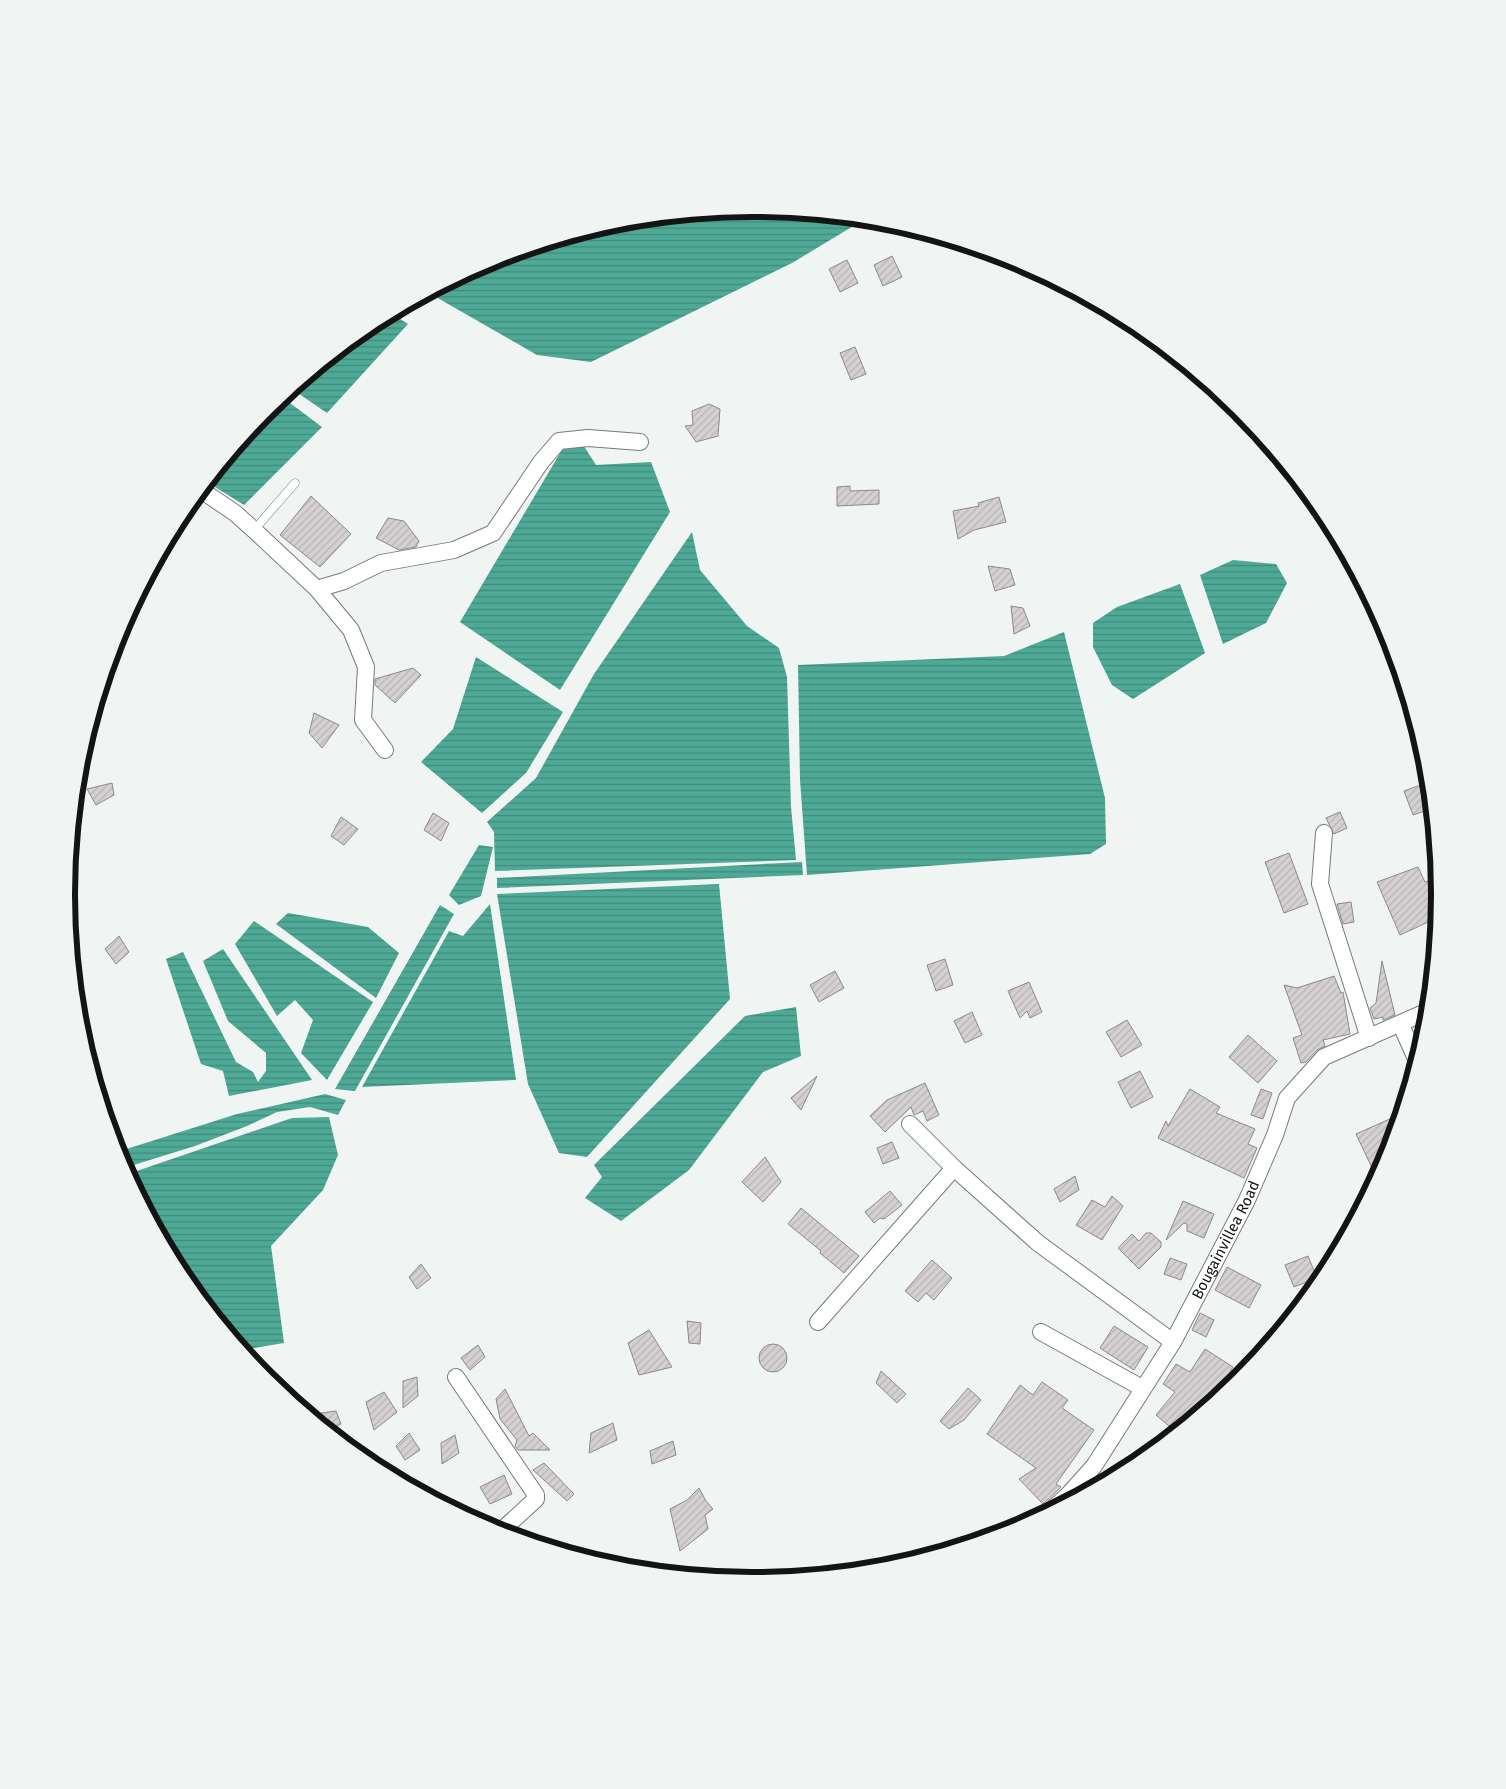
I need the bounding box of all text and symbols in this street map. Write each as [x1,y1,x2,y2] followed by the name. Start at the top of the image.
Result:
[1188,1178,1263,1302] street label: Bougainvillea Road

